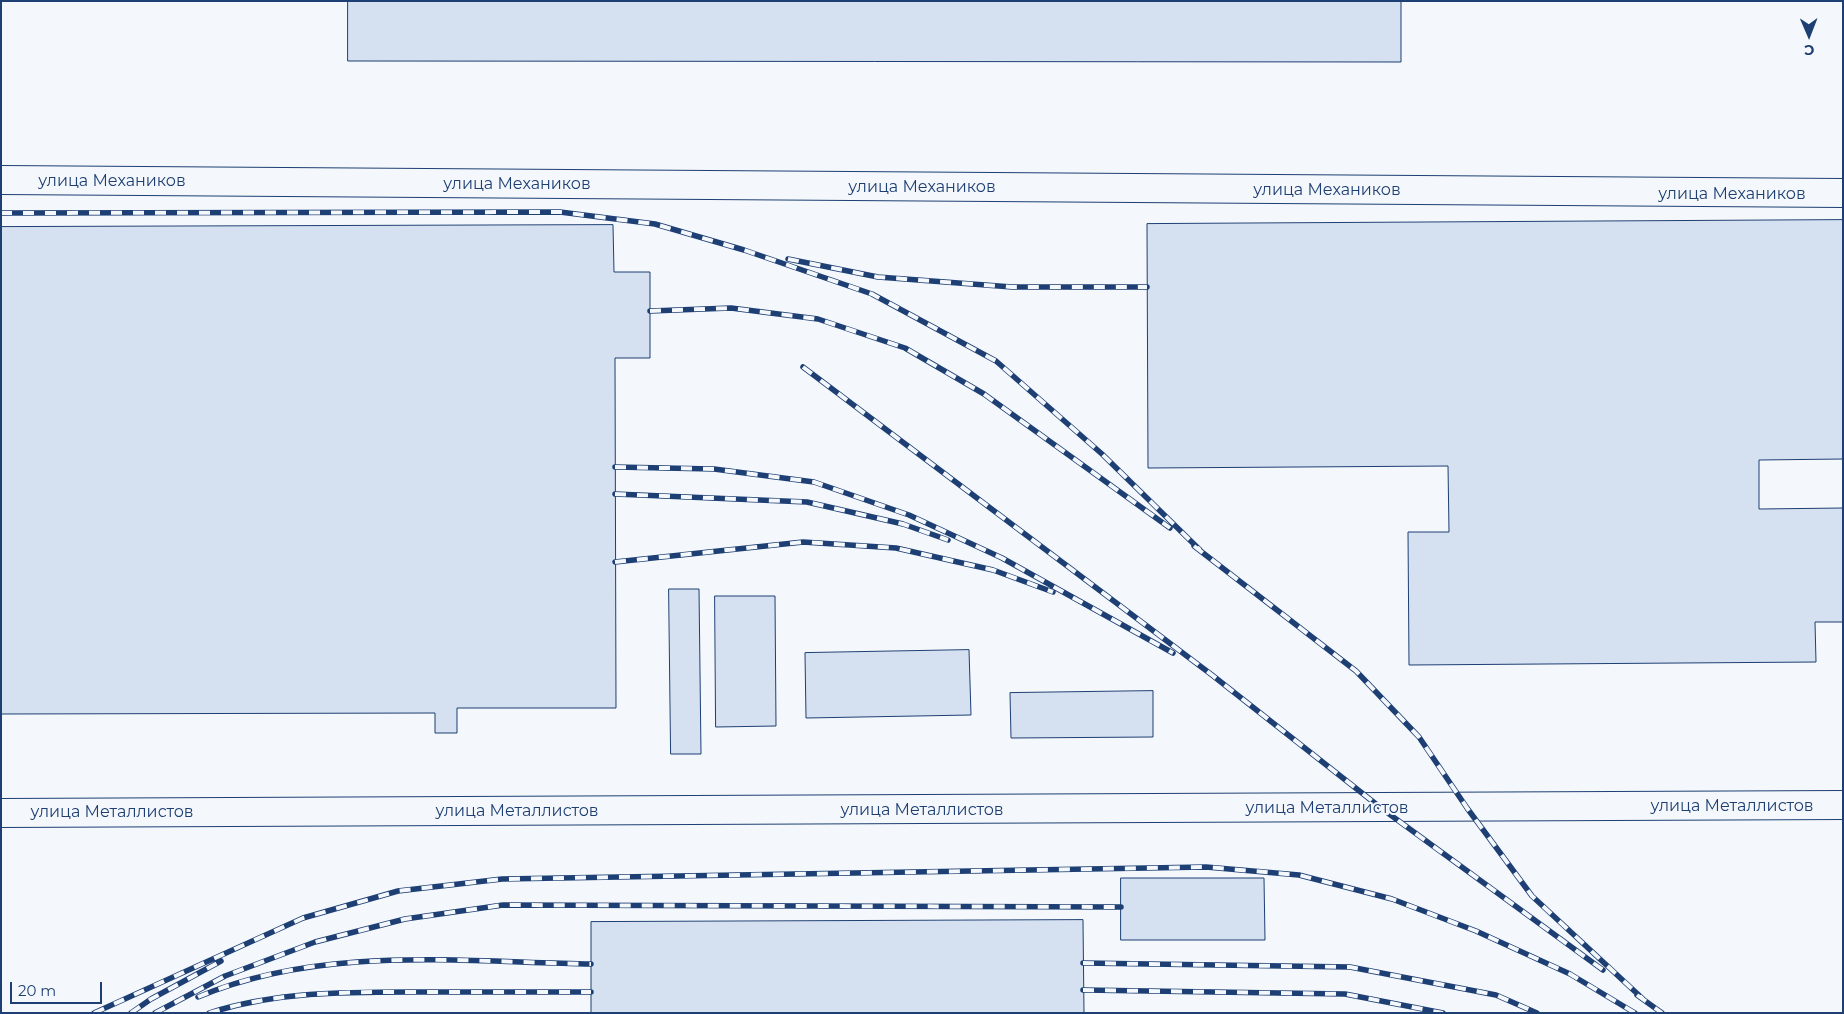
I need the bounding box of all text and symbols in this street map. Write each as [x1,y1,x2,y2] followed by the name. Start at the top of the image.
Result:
[1784,10,1834,60] north arrow
[1804,41,1815,59] text: С
[38,171,186,191] street label: улица Механиков
[443,174,591,194] street label: улица Механиков
[848,177,996,197] street label: улица Механиков
[1253,180,1401,200] street label: улица Механиков
[1658,184,1806,204] street label: улица Механиков
[1650,796,1814,816] street label: улица Металлистов
[1245,798,1409,818] street label: улица Металлистов
[840,800,1004,820] street label: улица Металлистов
[435,801,599,821] street label: улица Металлистов
[30,802,194,822] street label: улица Металлистов
[12,972,105,1004] scale bar
[18,981,56,1000] text: 20 m

